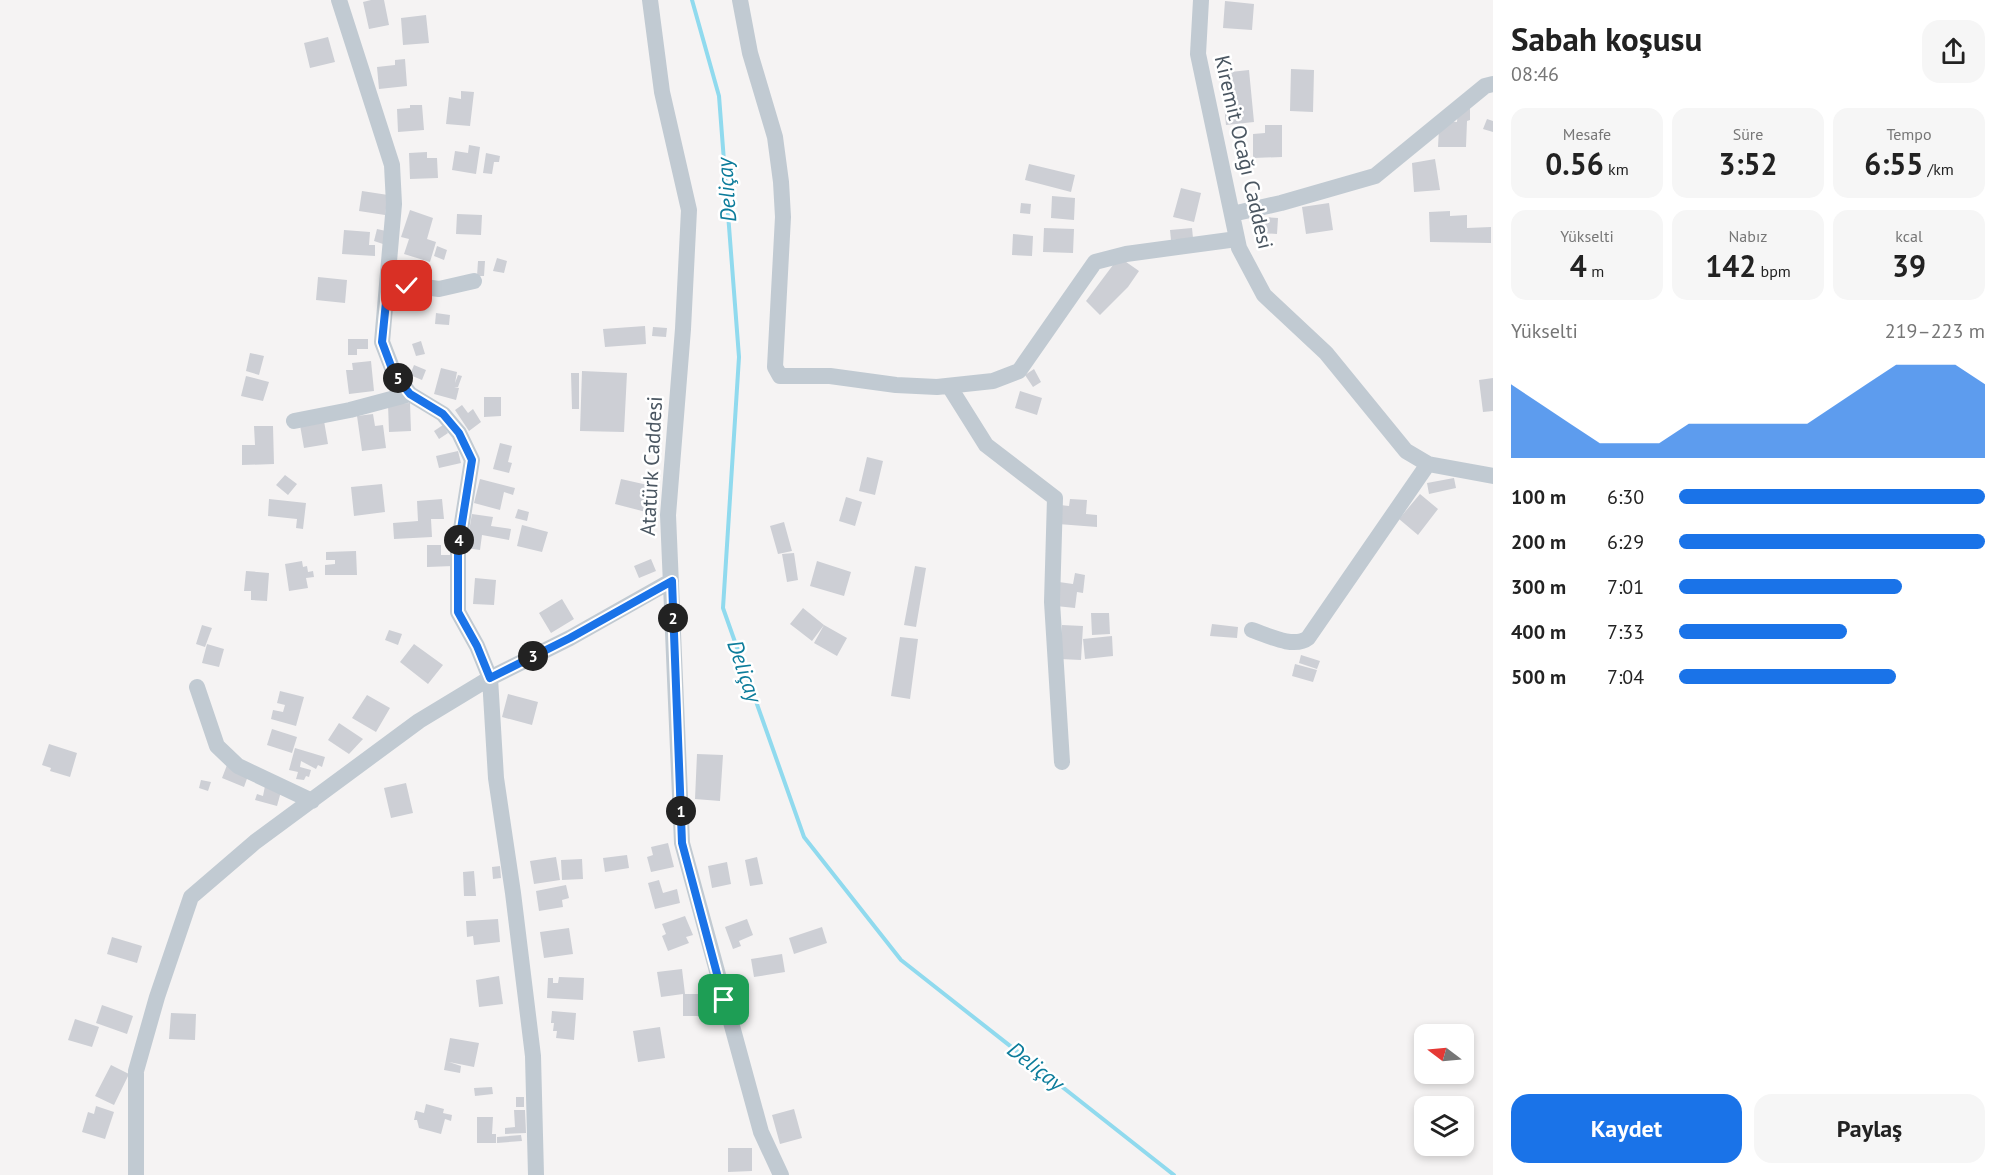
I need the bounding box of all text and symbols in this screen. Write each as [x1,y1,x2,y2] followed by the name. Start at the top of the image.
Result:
[1511,17,1702,60] text: Sabah koşusu
[1922,20,1985,83] button: share
[1209,52,1279,252] street label: Kiremit Ocağı Caddesi
[1511,61,1559,87] text: 08:46
[1563,124,1611,144] text: Mesafe
[1733,124,1763,144] text: Süre
[1886,124,1932,144] text: Tempo
[1545,144,1604,183] text: 0.56
[1718,144,1778,183] text: 3:52
[1864,144,1923,183] text: 6:55
[710,156,742,223] water label: Deliçay
[1604,159,1629,179] text: km
[1923,159,1954,179] text: /km
[1560,226,1614,246] text: Yükselti
[1729,226,1767,246] text: Nabız
[1895,226,1923,246] text: kcal
[1570,246,1587,285] text: 4
[1705,246,1756,285] text: 142
[1892,246,1926,285] text: 39
[381,260,432,311] pin
[1587,261,1604,281] text: m
[1756,261,1791,281] text: bpm
[390,269,423,302] icon: check
[1511,318,1578,344] text: Yükselti
[1885,318,1985,344] text: 219–223 m
[383,363,413,393] pin: 5
[393,368,403,388] text: 5
[634,395,668,537] street label: Atatürk Caddesi
[1511,484,1566,510] text: 100 m
[1607,484,1644,510] text: 6:30
[444,525,474,555] pin: 4
[1511,529,1566,555] text: 200 m
[1607,529,1644,555] text: 6:29
[454,530,464,550] text: 4
[1511,574,1566,600] text: 300 m
[1607,574,1644,600] text: 7:01
[658,603,688,633] pin: 2
[668,608,678,628] text: 2
[1511,619,1566,645] text: 400 m
[1607,619,1644,645] text: 7:33
[721,636,769,707] water label: Deliçay
[518,641,548,671] pin: 3
[528,646,538,666] text: 3
[1511,664,1566,690] text: 500 m
[1607,664,1644,690] text: 7:04
[666,796,696,826] pin: 1
[676,801,686,821] text: 1
[698,974,749,1025] pin
[707,983,740,1016] icon: arrive
[1414,1024,1474,1084] north arrow
[1414,1024,1474,1156] map controls
[1002,1035,1071,1098] water label: Deliçay
[1511,1094,1742,1163] button: Kaydet
[1754,1094,1985,1163] button: Paylaş
[1414,1096,1474,1156] button: layers

